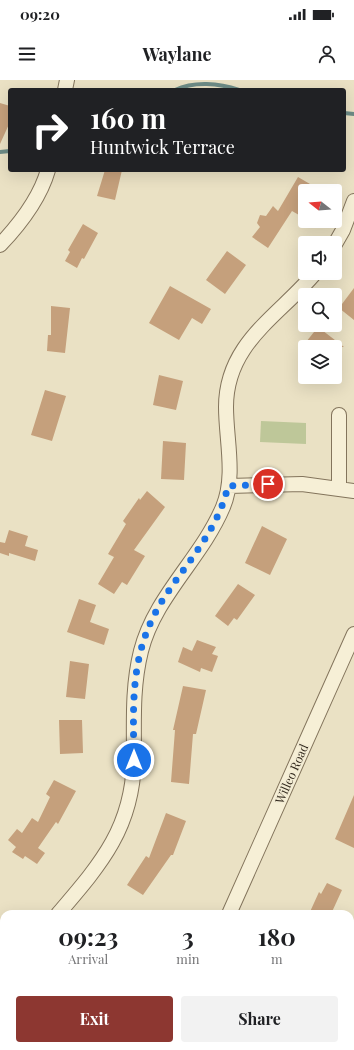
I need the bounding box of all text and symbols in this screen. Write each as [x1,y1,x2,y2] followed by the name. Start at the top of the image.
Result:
[20,4,60,24] text: 09:20
[142,42,212,66] text: Waylane
[16,43,38,65] icon: menu
[316,43,338,65] icon: person
[90,99,166,136] text: 160 m
[24,104,76,156] icon: right
[90,135,235,159] text: Huntwick Terrace
[298,184,342,228] north arrow
[298,184,342,384] map controls
[298,236,342,280] button: sound
[298,288,342,332] button: search
[298,340,342,384] button: layers
[251,467,285,501] pin
[257,473,279,495] icon: arrive
[113,739,155,781] position arrow
[270,741,311,807] street label: Willeo Road
[58,920,118,952] text: 09:23
[182,920,194,952] text: 3
[258,920,296,952] text: 180
[68,950,108,967] text: Arrival
[176,950,199,967] text: min
[271,950,283,967] text: m
[16,996,173,1042] button: Exit
[181,996,338,1042] button: Share

